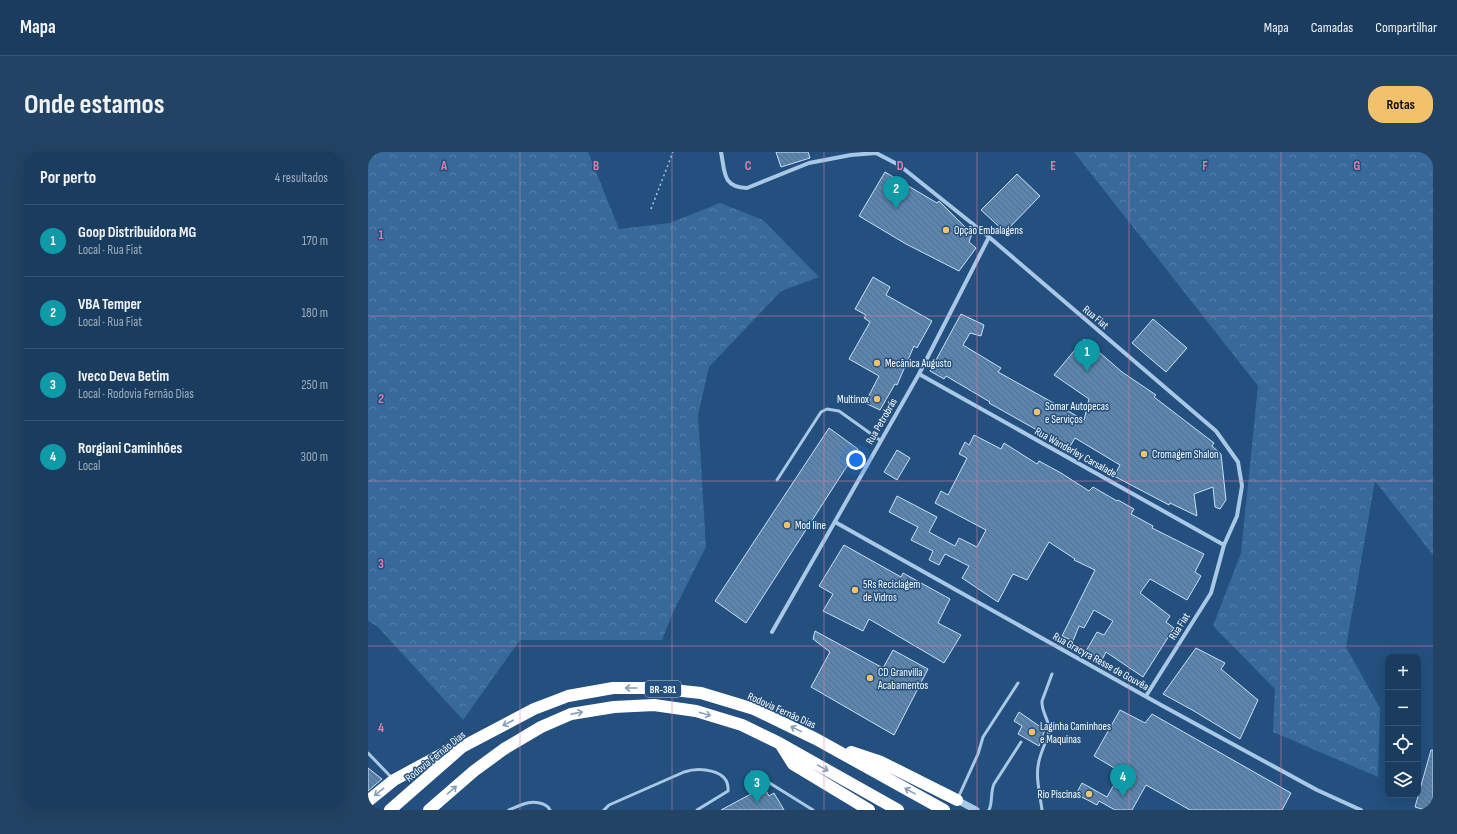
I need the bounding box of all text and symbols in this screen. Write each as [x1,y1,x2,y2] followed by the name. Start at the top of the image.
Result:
[20,16,56,39] text: Mapa
[1264,19,1289,36] text: Mapa
[1311,19,1353,36] text: Camadas
[1375,19,1437,36] text: Compartilhar
[1368,86,1433,123] button: Rotas
[24,88,164,121] text: Onde estamos
[440,158,448,174] text: A
[593,158,599,174] text: B
[745,158,752,174] text: C
[897,158,904,174] text: D
[1050,158,1056,174] text: E
[1202,158,1208,174] text: F
[1354,158,1361,174] text: G
[40,168,96,188] text: Por perto
[275,170,328,186] text: 4 resultados
[883,176,909,209] pin: 2
[78,223,196,242] text: Goop Distribuidora MG
[954,224,1023,237] place label: Opção Embalagens
[941,225,951,235] marker: Opção Embalagens
[378,227,384,243] text: 1
[50,233,56,249] text: 1
[302,233,328,249] text: 170 m
[78,242,142,258] text: Local · Rua Fiat
[78,295,141,314] text: VBA Temper
[1080,303,1112,332] street label: Rua Fiat
[50,305,56,321] text: 2
[302,305,328,321] text: 180 m
[78,314,142,330] text: Local · Rua Fiat
[1074,339,1100,372] pin: 1
[885,357,952,370] place label: Mecânica Augusto
[872,358,882,368] marker: Mecânica Augusto
[78,367,169,386] text: Iveco Deva Betim
[50,377,56,393] text: 3
[301,377,328,393] text: 250 m
[78,386,194,402] text: Local · Rodovia Fernão Dias
[378,391,384,407] text: 2
[837,393,869,406] place label: Multinox
[872,394,882,404] marker: Multinox
[863,396,900,447] street label: Rua Petrobrás
[1045,400,1109,426] place label: Somar Autopecas e Serviços
[1032,407,1042,417] marker: Somar Autopecas e Serviços
[1032,424,1119,480] street label: Rua Wanderley Carsalade
[78,439,182,458] text: Rorgiani Caminhões
[1152,448,1219,461] place label: Cromagem Shalon
[50,449,56,465] text: 4
[301,449,328,465] text: 300 m
[1139,449,1149,459] marker: Cromagem Shalon
[846,450,866,470] your location
[78,458,101,474] text: Local
[795,519,826,532] place label: Mod line
[782,520,792,530] marker: Mod line
[378,556,384,572] text: 3
[863,578,920,604] place label: 5Rs Reciclagem de Vidros
[850,585,860,595] marker: 5Rs Reciclagem de Vidros
[1166,610,1193,642] street label: Rua Fiat
[1051,630,1151,693] street label: Rua Gracyra Resse de Gouvêa
[1385,654,1421,798] map controls
[1385,654,1421,690] button: +
[877,666,928,692] place label: CD Granvilla Acabamentos
[865,673,875,683] marker: CD Granvilla Acabamentos
[645,681,681,697] road number: BR-381
[625,684,638,692] one-way arrow
[746,690,818,731] street label: Rodovia Fernão Dias
[1385,690,1421,726] button: −
[570,709,583,717] one-way arrow
[699,711,712,718] one-way arrow
[502,719,514,727] one-way arrow
[378,720,384,736] text: 4
[1040,720,1111,746] place label: Laginha Caminhoes e Maquinas
[790,725,802,732] one-way arrow
[1385,726,1421,762] button: locate
[1027,727,1037,737] marker: Laginha Caminhoes e Maquinas
[403,728,468,785] street label: Rodovia Fernão Dias
[1385,762,1421,798] button: layers
[1110,764,1136,797] pin: 4
[817,765,829,772] one-way arrow
[744,770,770,803] pin: 3
[446,786,457,795] one-way arrow
[374,787,385,796] one-way arrow
[904,787,916,794] one-way arrow
[1038,788,1081,801] place label: Rio Piscinas
[1084,789,1094,799] marker: Rio Piscinas

